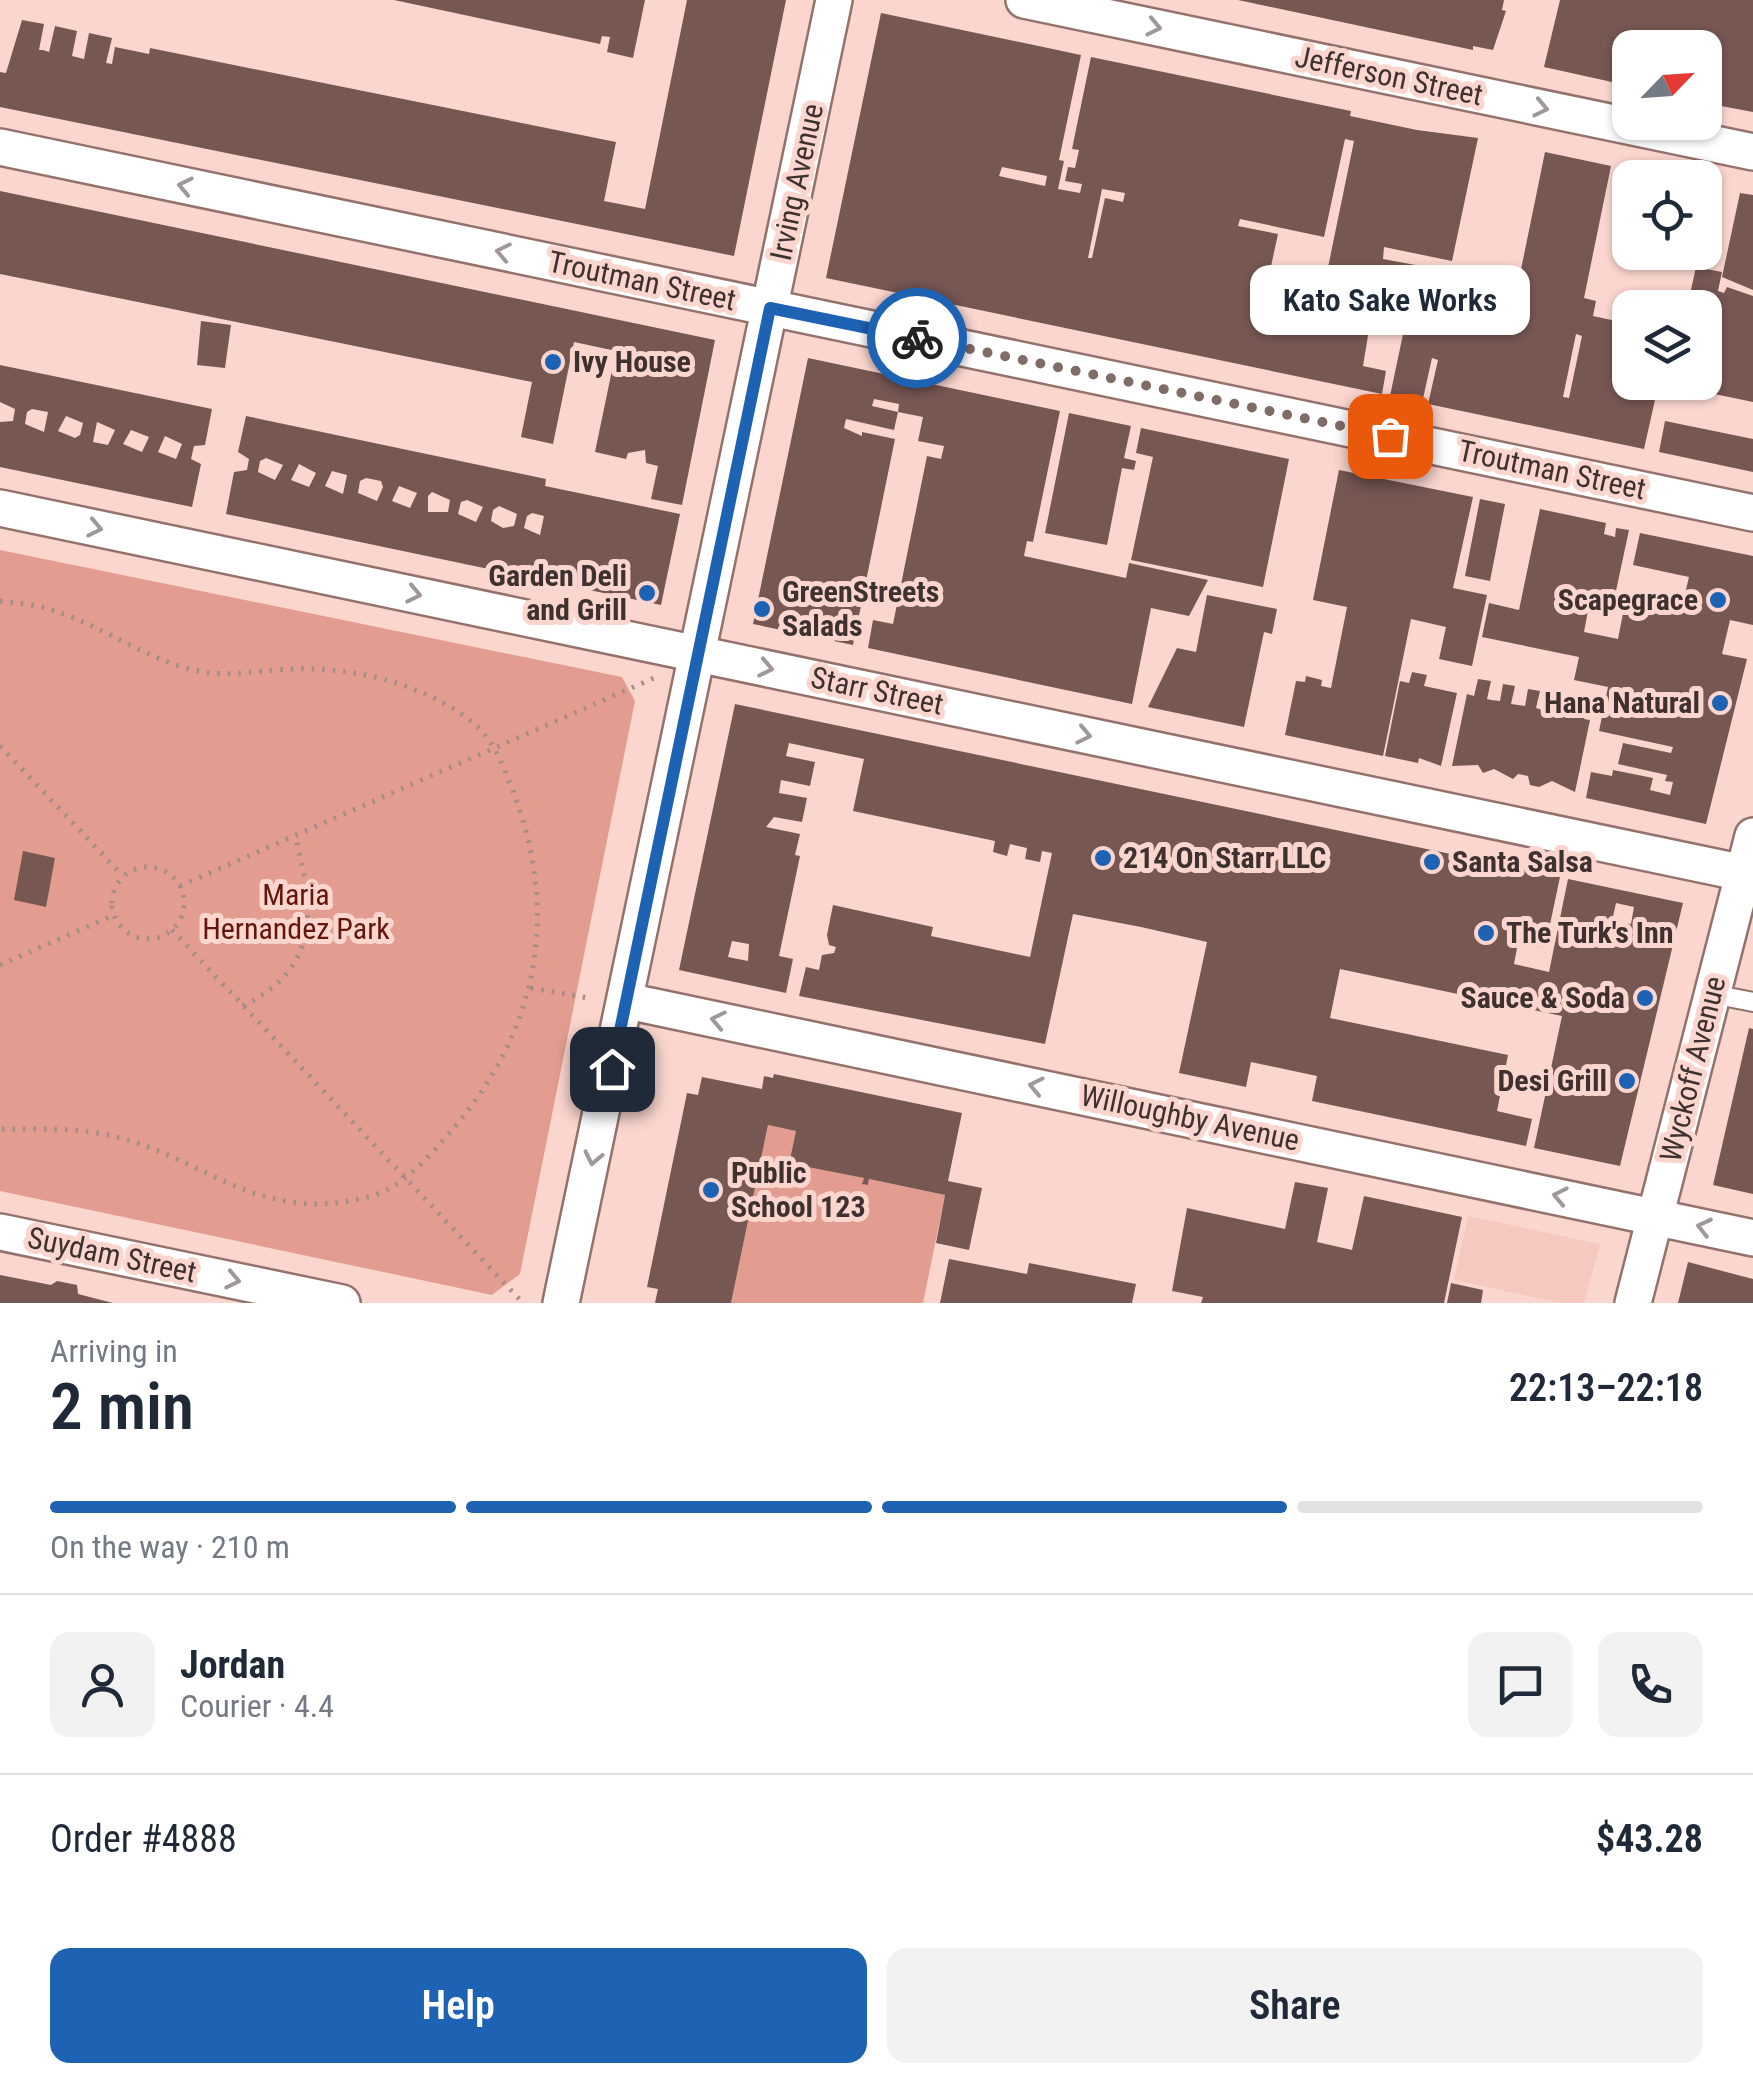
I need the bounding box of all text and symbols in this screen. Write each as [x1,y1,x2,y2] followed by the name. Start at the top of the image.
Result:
[1145,15,1162,36] one-way arrow
[1612,30,1722,140] north arrow
[1612,30,1722,400] map controls
[1292,39,1486,112] street label: Jefferson Street
[1532,96,1549,117] one-way arrow
[763,100,830,263] street label: Irving Avenue
[1612,160,1722,270] button: locate
[177,177,194,198] one-way arrow
[495,243,512,264] one-way arrow
[545,244,739,317] street label: Troutman Street
[1250,266,1530,336] callout: Kato Sake Works
[1283,281,1497,319] text: Kato Sake Works
[867,288,967,388] courier
[1612,290,1722,400] button: layers
[890,311,945,366] icon: bike
[573,344,691,379] place label: Ivy House
[542,351,564,373] marker: Ivy House
[1348,394,1433,479] pin
[1363,409,1418,464] icon: bag
[1455,433,1649,506] street label: Troutman Street
[87,516,104,537] one-way arrow
[488,558,627,627] place label: Garden Deli and Grill
[782,574,939,643] place label: GreenStreets Salads
[405,582,422,603] one-way arrow
[636,582,658,604] marker: Garden Deli and Grill
[1558,582,1698,617] place label: Scapegrace
[1707,589,1729,611] marker: Scapegrace
[751,598,773,620] marker: GreenStreets Salads
[757,656,774,677] one-way arrow
[808,659,946,722] street label: Starr Street
[1544,685,1700,720] place label: Hana Natural
[1709,692,1731,714] marker: Hana Natural
[1075,723,1092,744] one-way arrow
[1123,840,1326,875] place label: 214 On Starr LLC
[1452,844,1593,879] place label: Santa Salsa
[1092,847,1114,869] marker: 214 On Starr LLC
[1421,851,1443,873] marker: Santa Salsa
[202,877,390,946] park label: Maria Hernandez Park
[1506,915,1673,950] place label: The Turk's Inn
[1475,922,1497,944] marker: The Turk's Inn
[1653,973,1732,1165] street label: Wyckoff Avenue
[1460,980,1625,1015] place label: Sauce & Soda
[1634,987,1656,1009] marker: Sauce & Soda
[710,1010,727,1031] one-way arrow
[570,1027,655,1112] pin
[585,1042,640,1097] icon: home
[1497,1063,1607,1098] place label: Desi Grill
[1616,1070,1638,1092] marker: Desi Grill
[1028,1077,1045,1098] one-way arrow
[1078,1077,1303,1158] street label: Willoughby Avenue
[584,1149,605,1166] one-way arrow
[731,1155,866,1224] place label: Public School 123
[700,1179,722,1201] marker: Public School 123
[1552,1186,1569,1207] one-way arrow
[1696,1218,1713,1239] one-way arrow
[25,1220,200,1289] street label: Suydam Street
[224,1269,241,1290] one-way arrow
[50,1332,178,1370] text: Arriving in
[1509,1366,1703,1410] text: 22:13–22:18
[50,1369,194,1445] text: 2 min
[50,1528,290,1566] text: On the way · 210 m
[50,1632,155,1737] button: person
[1468,1632,1573,1737] button: chat
[1598,1632,1703,1737] button: phone
[180,1643,285,1687] text: Jordan
[180,1687,334,1725] text: Courier · 4.4
[50,1817,237,1861] text: Order #4888
[1596,1817,1703,1861] text: $43.28
[50,1948,867,2063] button: Help
[887,1948,1703,2063] button: Share

